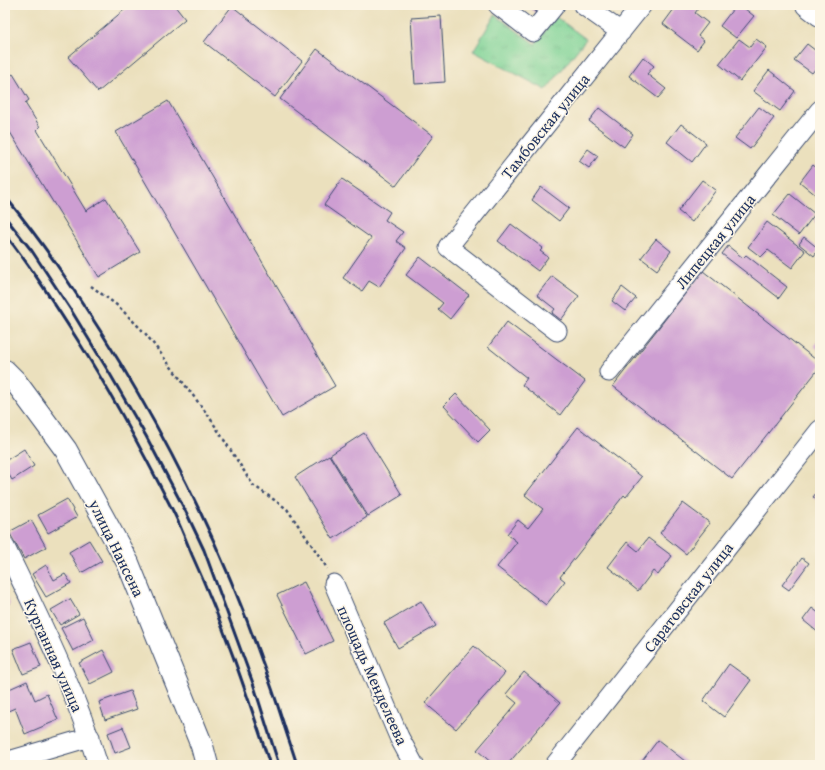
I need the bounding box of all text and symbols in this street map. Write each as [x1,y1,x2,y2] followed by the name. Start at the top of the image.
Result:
[495,68,595,184] street label: Тамбовская улица
[669,188,761,294] street label: Липецкая улица
[83,494,151,601] street label: улица Нансена
[637,536,739,657] street label: Саратовская улица
[18,594,90,716] street label: Курганная улица
[331,601,415,749] street label: площадь Менделеева

